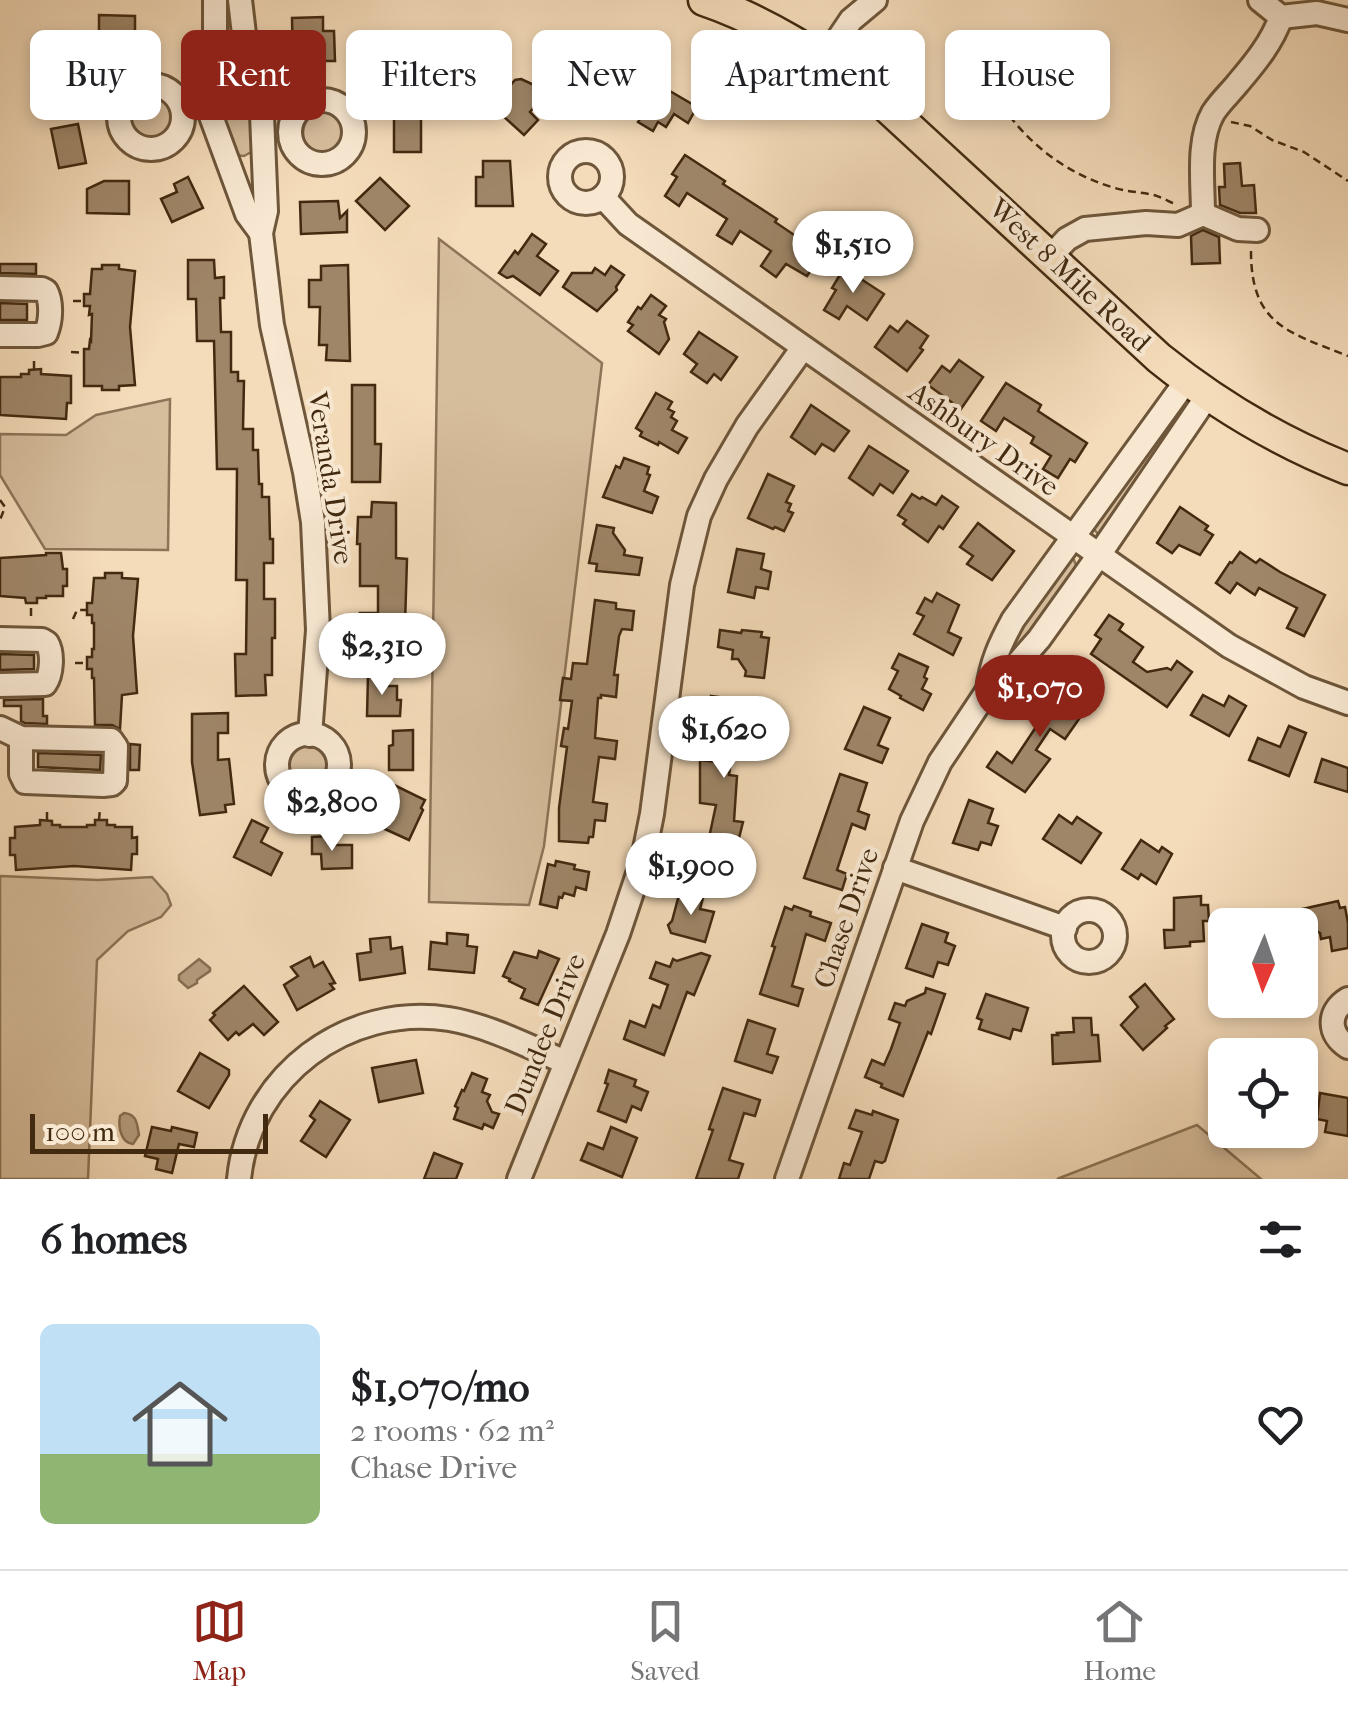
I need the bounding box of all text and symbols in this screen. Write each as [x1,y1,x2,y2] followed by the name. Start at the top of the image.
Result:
[30,30,161,120] chip: Buy
[181,30,326,120] chip: Rent
[346,30,512,120] chip: Filters
[532,30,671,120] chip: New
[691,30,925,120] chip: Apartment
[945,30,1110,120] chip: House
[981,191,1158,359] street label: West 8 Mile Road
[772,211,934,296] pin: $1,510
[814,225,892,262] text: $1,510
[902,375,1065,503] street label: Ashbury Drive
[301,388,361,567] street label: Veranda Drive
[301,613,463,698] pin: $2,310
[341,627,423,664] text: $2,310
[959,655,1121,740] pin: $1,070
[997,669,1083,706] text: $1,070
[643,696,805,781] pin: $1,620
[681,710,767,747] text: $1,620
[251,769,413,854] pin: $2,800
[286,783,378,820] text: $2,800
[610,833,772,918] pin: $1,900
[807,843,885,992] street label: Chase Drive
[647,847,735,884] text: $1,900
[1208,908,1318,1018] north arrow
[1208,908,1318,1148] map controls
[498,949,592,1119] street label: Dundee Drive
[1208,1038,1318,1148] button: locate
[30,1109,268,1154] scale bar
[45,1115,115,1148] text: 100 m
[1253,1212,1308,1267] icon: filters
[40,1215,187,1264] text: 6 homes
[350,1363,530,1412] text: $1,070/mo
[120,1364,240,1484] icon: home
[1253,1397,1308,1452] icon: heart
[350,1412,554,1449] text: 2 rooms · 62 m²
[350,1449,517,1486] text: Chase Drive
[192,1594,247,1687] tab: Map
[630,1594,700,1687] tab: Saved
[1083,1594,1156,1687] tab: Home

